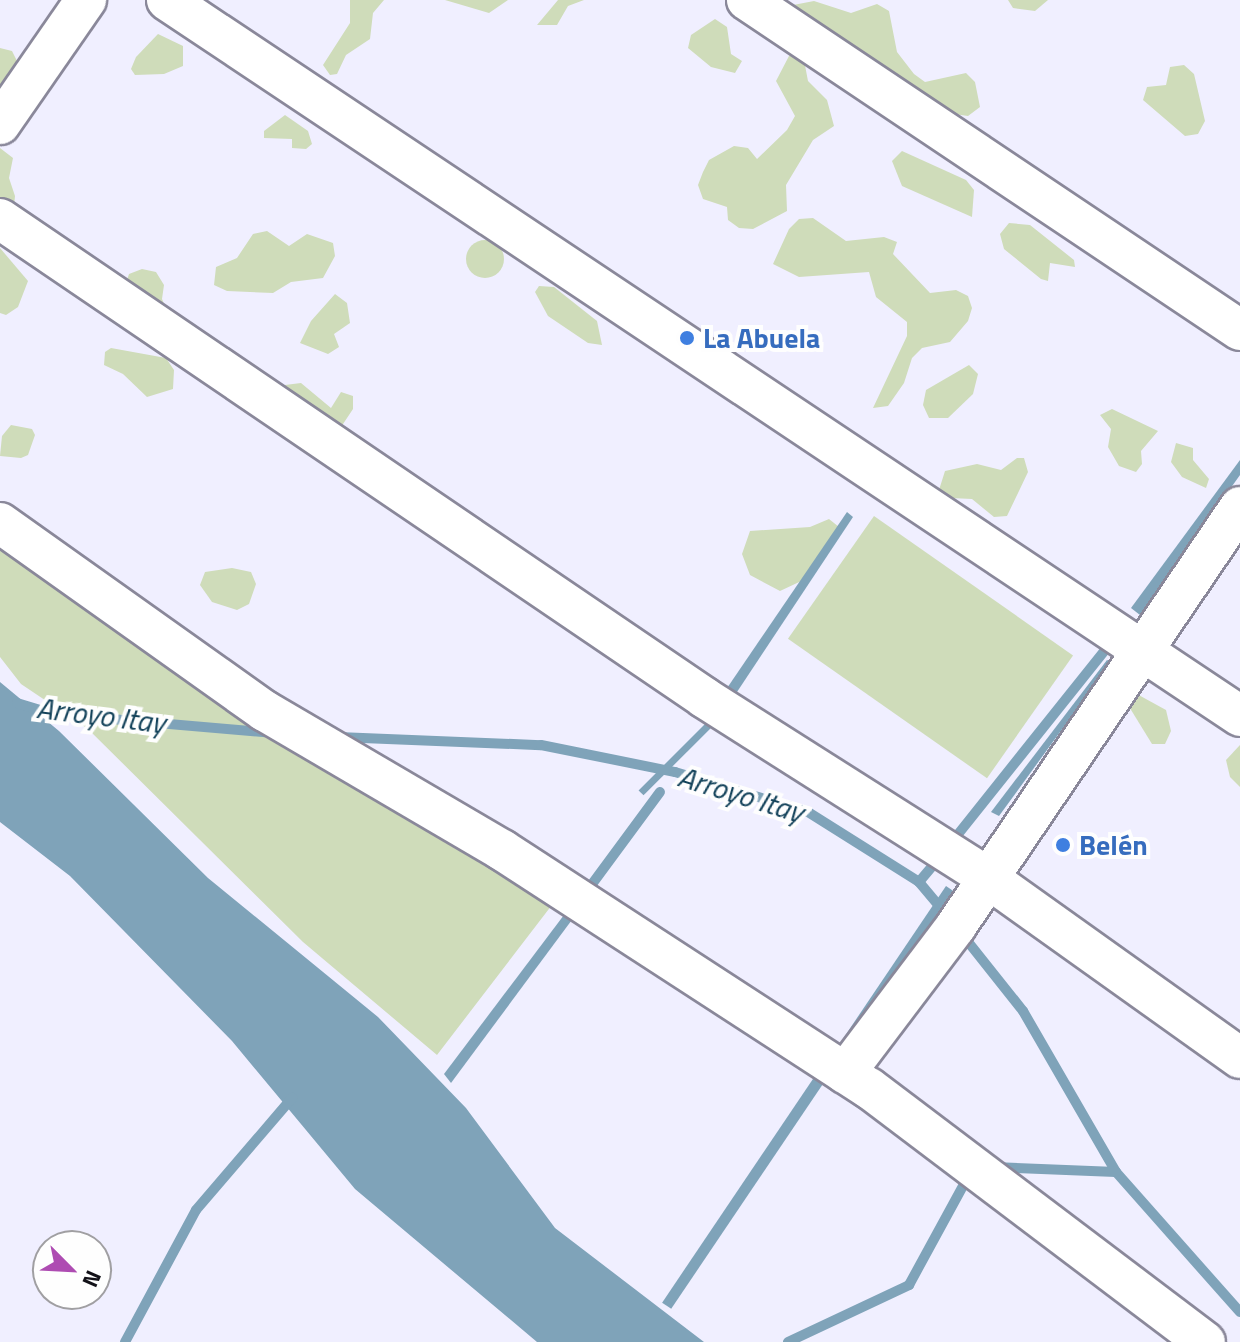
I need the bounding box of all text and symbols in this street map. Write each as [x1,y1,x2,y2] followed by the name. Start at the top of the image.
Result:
[703,321,820,355] place label: La Abuela
[678,329,696,347] marker: La Abuela
[35,689,167,741] water label: Arroyo Itay
[674,758,808,830] water label: Arroyo Itay
[1079,828,1148,862] place label: Belén
[1054,836,1072,854] marker: Belén
[32,1230,112,1310] north arrow
[73,1265,111,1293] text: N

